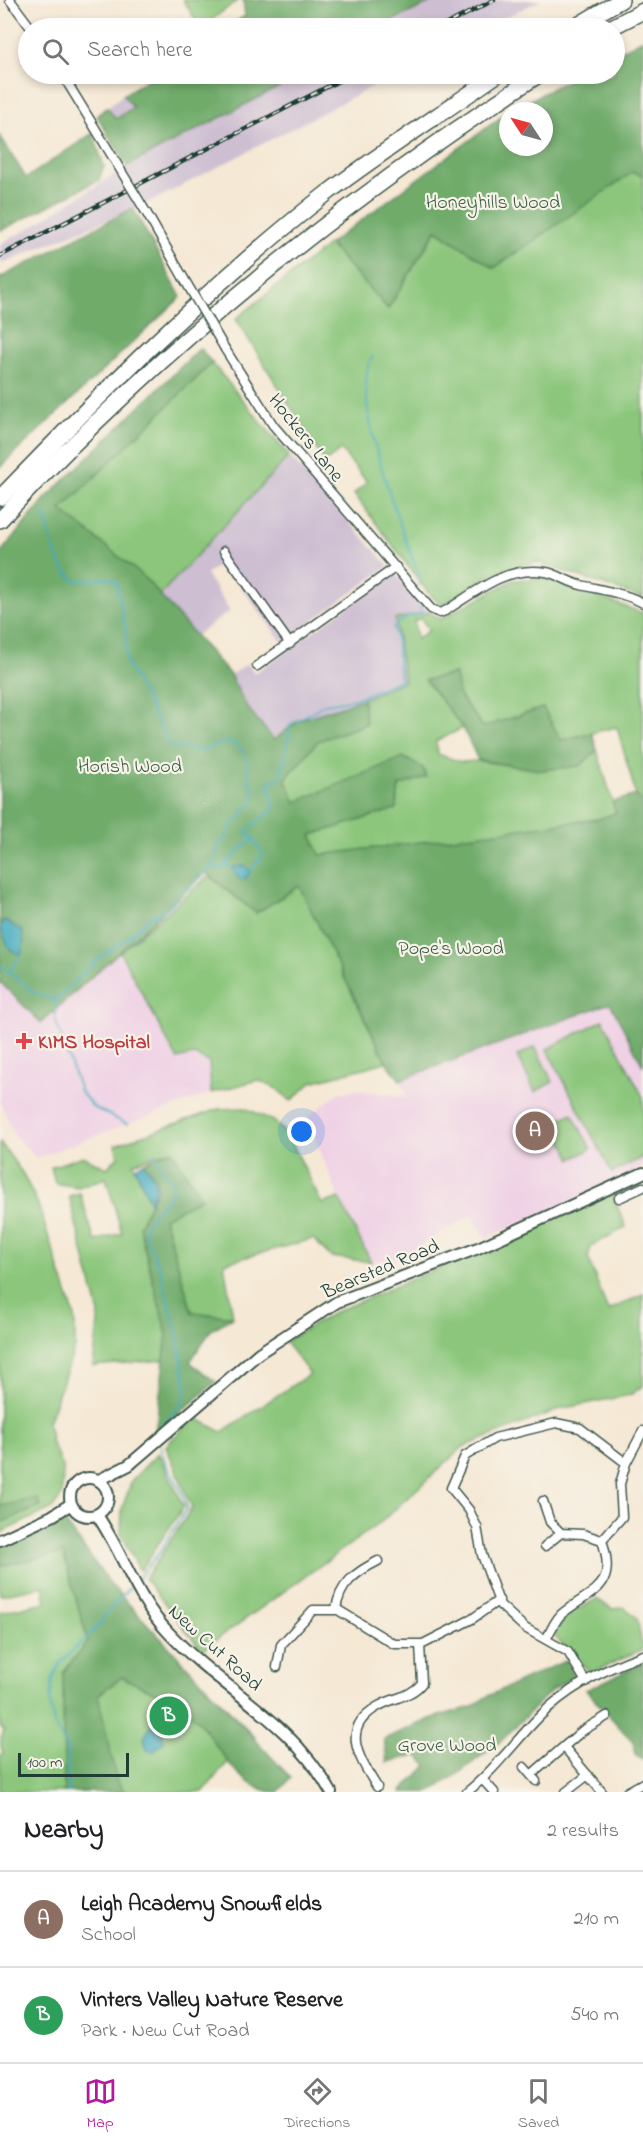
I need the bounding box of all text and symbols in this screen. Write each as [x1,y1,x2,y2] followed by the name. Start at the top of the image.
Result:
[18,18,625,84] search box
[39,35,72,68] icon: search
[87,35,192,67] text: Search here
[499,102,553,156] north arrow
[426,189,560,218] park label: Honeyhills Wood
[260,388,350,489] street label: Hockers Lane
[78,753,182,782] park label: Horish Wood
[398,935,504,964] park label: Pope's Wood
[38,1029,150,1058] place label: KIMS Hospital
[15,1032,33,1050] marker: KIMS Hospital
[516,1108,554,1154] pin: A
[287,1117,316,1146] your location
[317,1233,444,1308] street label: Bearsted Road
[161,1599,268,1699] street label: New Cut Road
[150,1694,188,1738] pin: B
[398,1732,496,1761] park label: Grove Wood
[18,1750,129,1778] scale bar
[27,1751,62,1775] text: 100 m
[24,1812,103,1850] text: Nearby
[547,1817,619,1846] text: 2 results
[81,1889,322,1921] text: Leigh Academy Snowfields
[37,1905,50,1934] text: A
[574,1905,619,1934] text: 210 m
[81,1921,136,1950] text: School
[81,1985,343,2017] text: Vinters Valley Nature Reserve
[37,2001,50,2030] text: B
[570,2001,619,2030] text: 540 m
[81,2017,250,2046] text: Park · New Cut Road
[84,2075,117,2135] tab: Map
[284,2075,350,2135] tab: Directions
[518,2075,559,2135] tab: Saved

